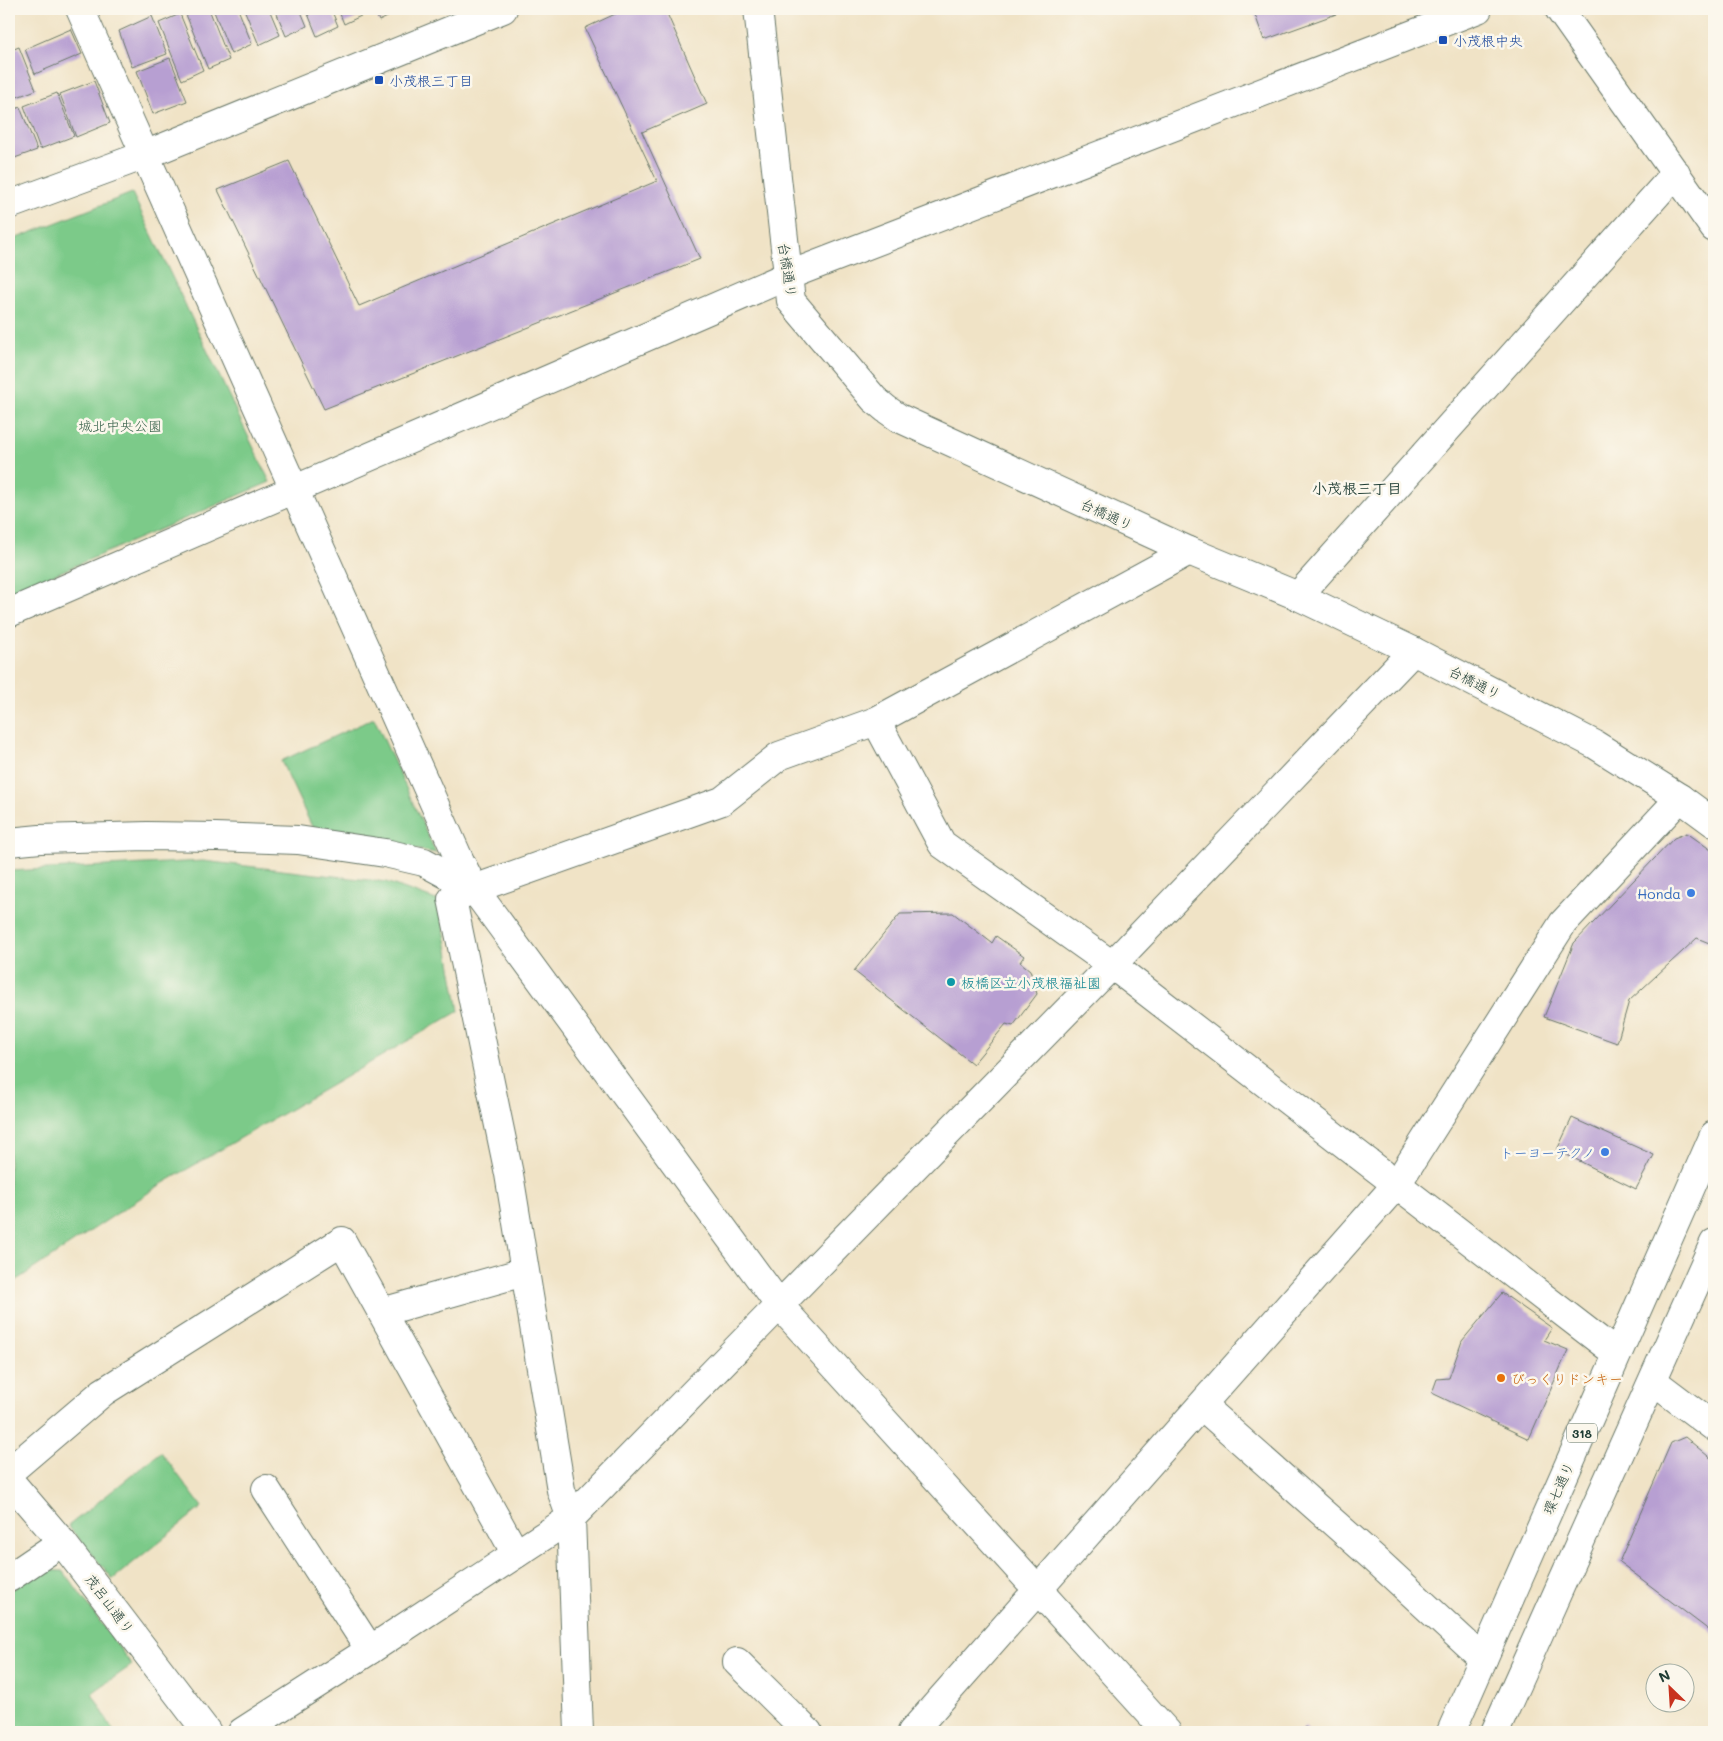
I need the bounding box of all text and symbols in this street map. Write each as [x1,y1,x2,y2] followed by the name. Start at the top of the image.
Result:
[1453,31,1523,50] place label: 小茂根中央
[1437,34,1449,46] marker: 小茂根中央
[389,71,473,90] place label: 小茂根三丁目
[373,74,385,86] marker: 小茂根三丁目
[774,241,802,299] street label: 台橋通り
[78,416,162,435] park label: 城北中央公園
[1312,478,1402,498] district label: 小茂根三丁目
[1078,494,1136,534] street label: 台橋通り
[1446,661,1504,703] street label: 台橋通り
[1637,884,1681,903] place label: Honda
[1685,887,1697,899] marker: Honda
[961,973,1101,992] place label: 板橋区立小茂根福祉園
[945,976,957,988] marker: 板橋区立小茂根福祉園
[1500,1143,1595,1162] place label: トーヨーテクノ
[1599,1146,1611,1158] marker: トーヨーテクノ
[1511,1369,1623,1388] place label: びっくりドンキー
[1495,1372,1507,1384] marker: びっくりドンキー
[1567,1424,1597,1442] road number: 318
[1538,1459,1578,1517] street label: 環七通り
[81,1570,139,1638] street label: 茂呂山通り
[1646,1664,1696,1714] north arrow
[1655,1665,1673,1687] text: N

